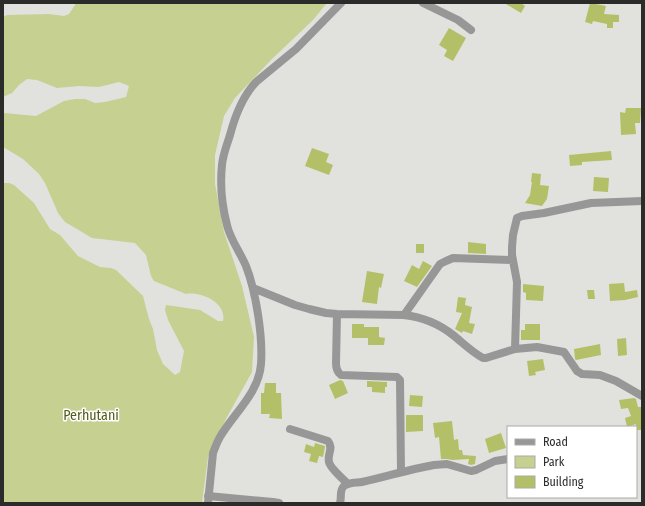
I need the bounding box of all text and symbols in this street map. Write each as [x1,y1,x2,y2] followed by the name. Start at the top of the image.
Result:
[63,407,119,424] park label: Perhutani
[507,426,637,498] legend
[543,435,568,449] text: Road
[543,455,565,469] text: Park
[543,475,584,489] text: Building

